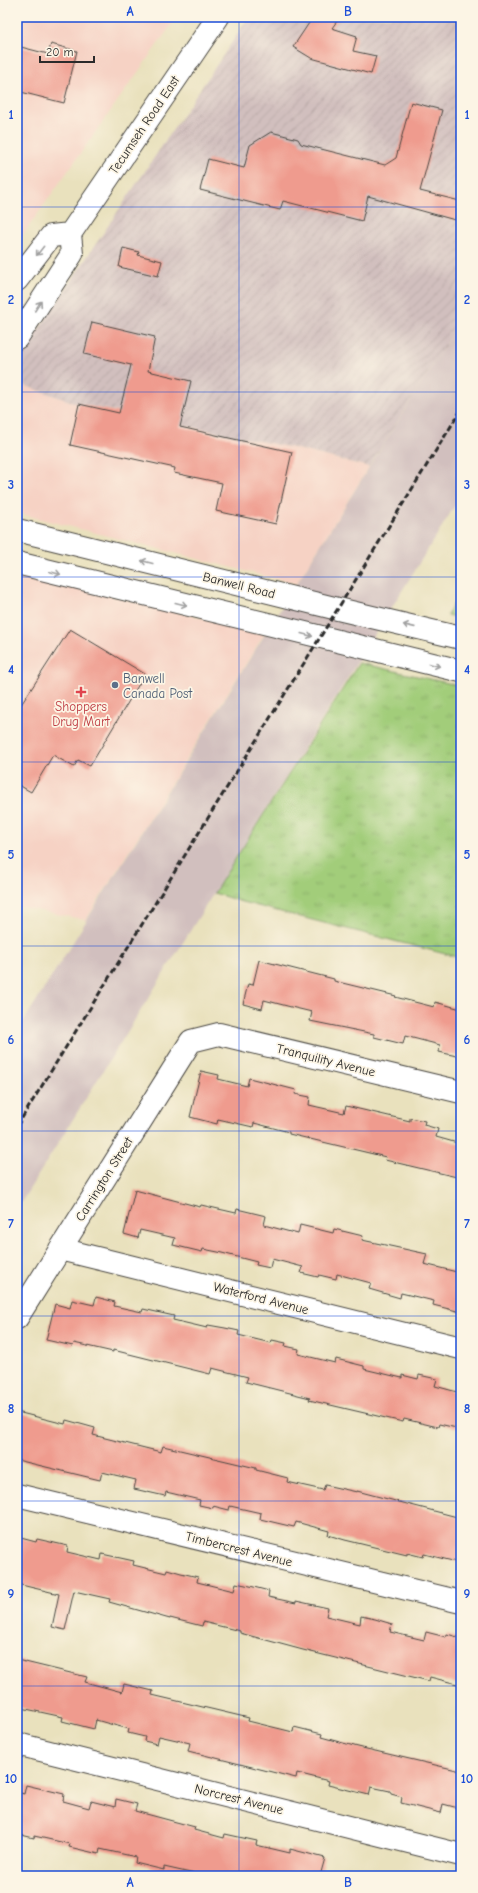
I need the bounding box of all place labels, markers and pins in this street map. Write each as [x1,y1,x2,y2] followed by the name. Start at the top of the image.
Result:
[123,671,193,701] place label: Banwell Canada Post
[110,680,120,690] marker: Banwell Canada Post
[76,687,86,697] marker: Shoppers Drug Mart
[52,699,111,729] place label: Shoppers Drug Mart

